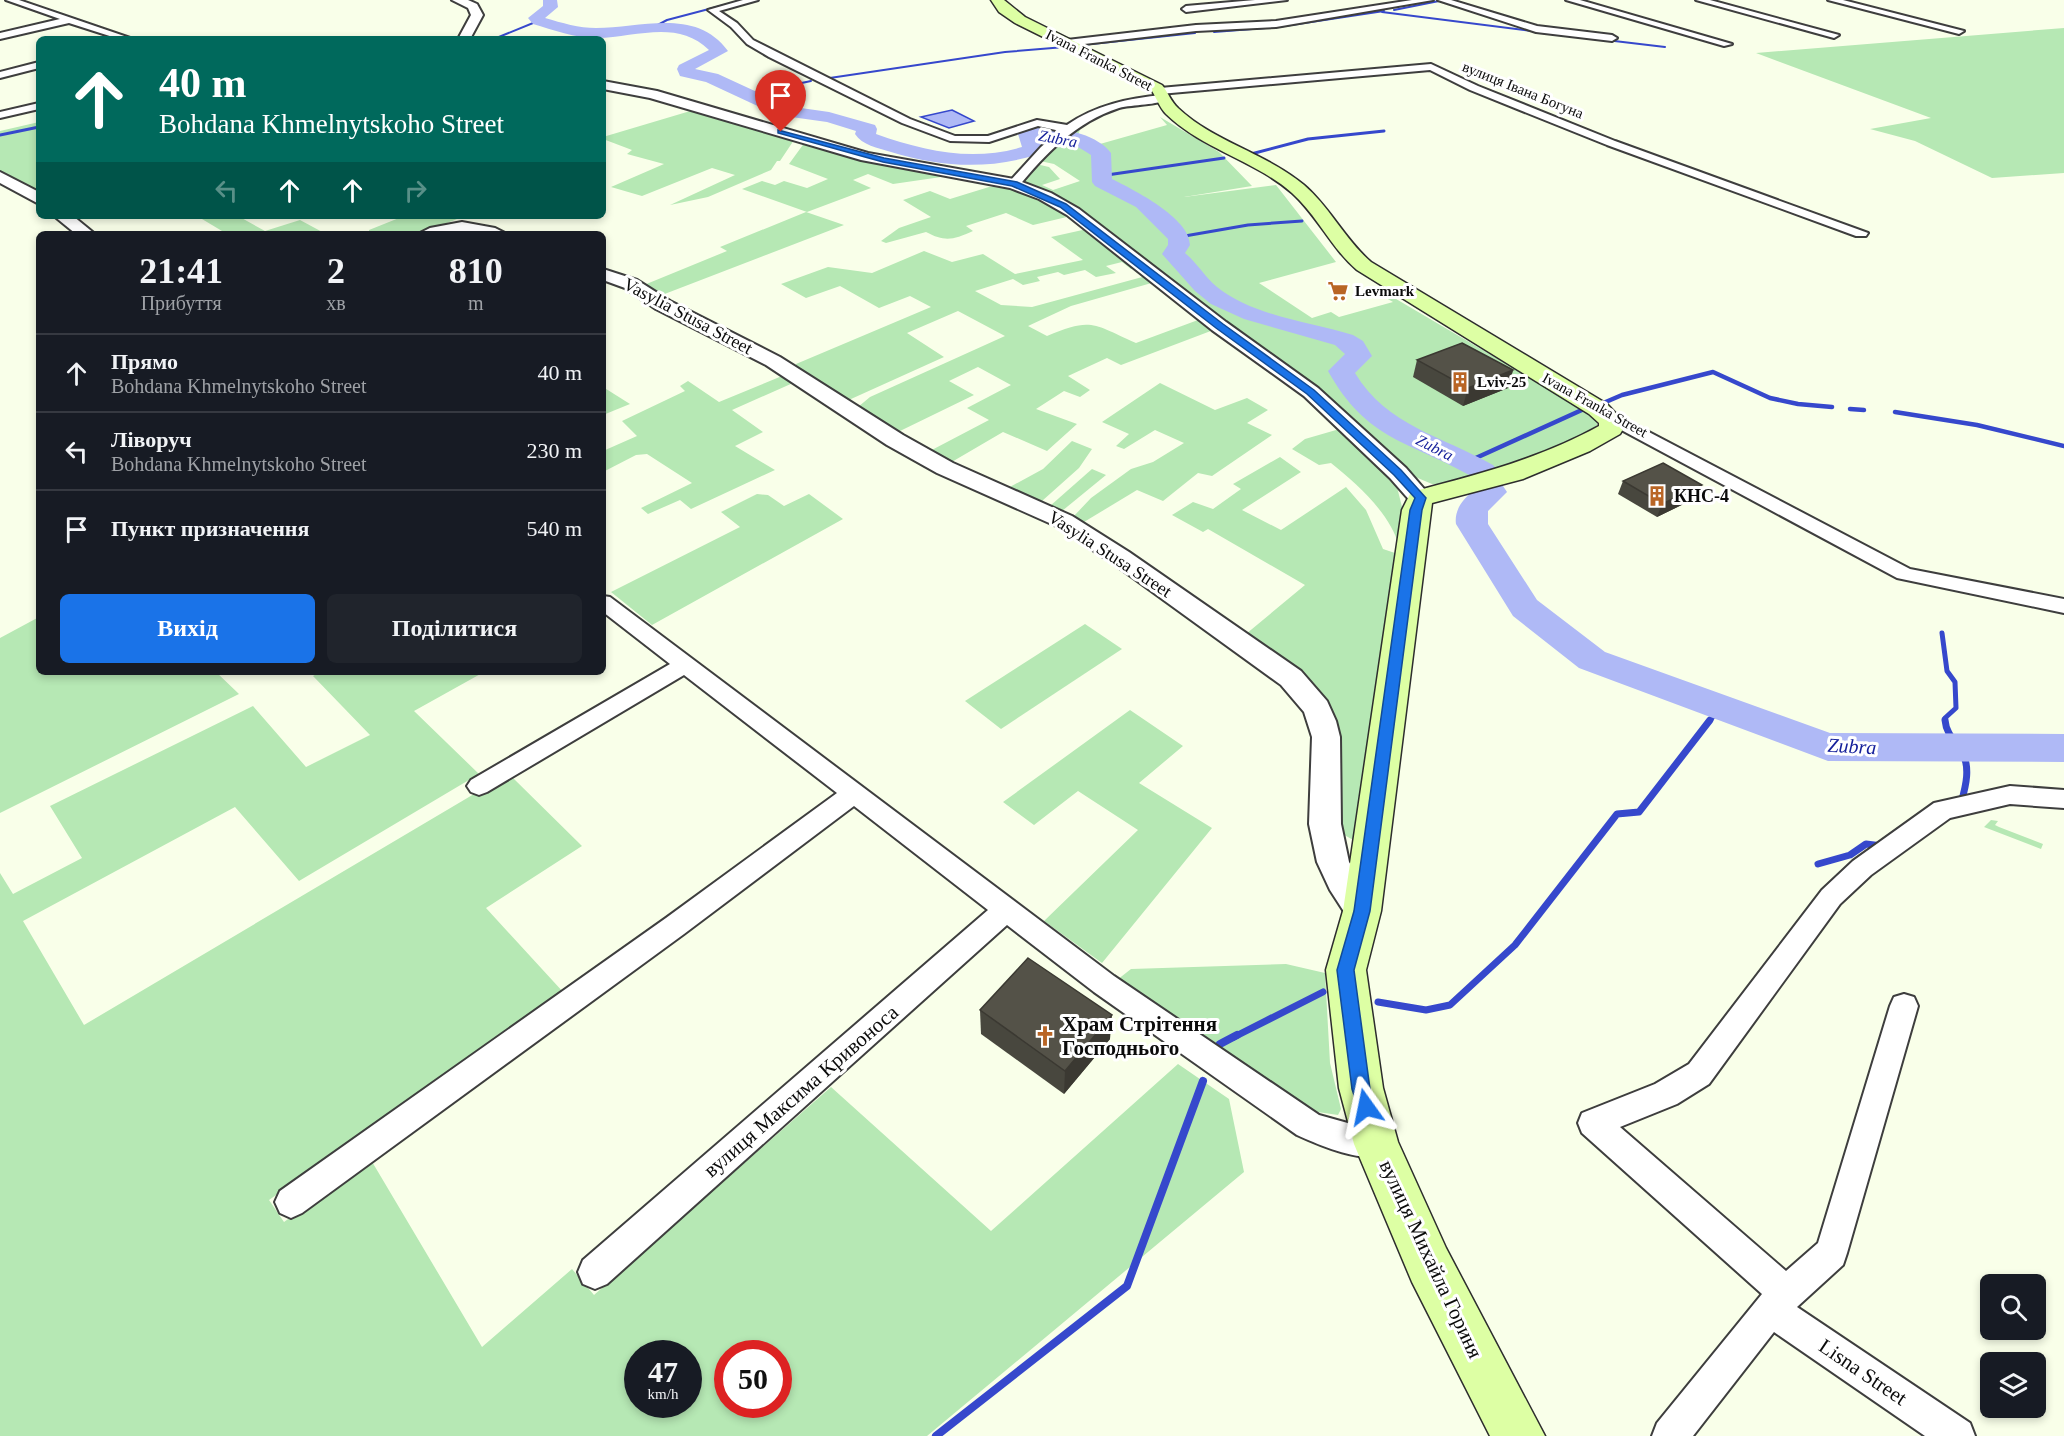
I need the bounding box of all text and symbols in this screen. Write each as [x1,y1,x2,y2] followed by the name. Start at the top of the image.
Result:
[1043,26,1156,94] street label: Ivana Franka Street
[1460,58,1586,122] street label: вулиця Івана Богуна
[60,60,138,138] icon: ahead
[159,60,247,106] text: 40 m
[755,70,806,132] pin
[764,79,797,112] icon: arrive
[159,109,504,139] text: Bohdana Khmelnytskoho Street
[1037,126,1079,151] water label: Zubra
[210,174,243,207] icon: left
[273,174,306,207] icon: ahead
[336,174,369,207] icon: ahead
[399,174,432,207] icon: right
[139,251,223,291] text: 21:41
[327,251,345,291] text: 2
[449,251,503,291] text: 810
[620,274,756,358] street label: Vasylia Stusa Street
[1326,279,1350,303] supermarket icon: Levmark
[1355,283,1415,299] place label: Levmark
[141,292,222,314] text: Прибуття
[326,292,346,314] text: хв
[468,292,484,314] text: m
[111,349,178,374] text: Прямо
[60,357,93,390] icon: ahead
[537,360,582,385] text: 40 m
[1448,370,1472,394] building icon: Lviv-25
[1540,370,1651,441] street label: Ivana Franka Street
[1477,374,1526,390] place label: Lviv-25
[111,375,367,397] text: Bohdana Khmelnytskoho Street
[111,427,192,452] text: Ліворуч
[1413,431,1456,464] water label: Zubra
[60,435,93,468] icon: left
[526,438,582,463] text: 230 m
[111,453,367,475] text: Bohdana Khmelnytskoho Street
[1645,484,1669,508] building icon: КНС-4
[1674,486,1729,506] place label: КНС-4
[1045,507,1175,601] street label: Vasylia Stusa Street
[60,513,93,546] icon: arrive
[111,516,309,541] text: Пункт призначення
[526,516,582,541] text: 540 m
[60,594,315,663] button: Вихід
[327,594,582,663] button: Поділитися
[1827,734,1877,758] water label: Zubra
[699,1000,904,1182] street label: вулиця Максима Кривоноса
[1062,1012,1217,1060] place label: Храм Стрітення Господнього
[1033,1024,1057,1048] church icon: Храм Стрітення Господнього
[1334,1075,1398,1139] position arrow
[1375,1156,1488,1362] street label: вулиця Михайла Гориня
[1980,1274,2046,1418] map controls
[1980,1274,2046,1340] button: search
[1814,1334,1912,1410] street label: Lisna Street
[714,1340,792,1418] speed limit sign: 50
[1980,1352,2046,1418] button: layers
[648,1355,678,1388] text: 47
[648,1386,678,1402] text: km/h

